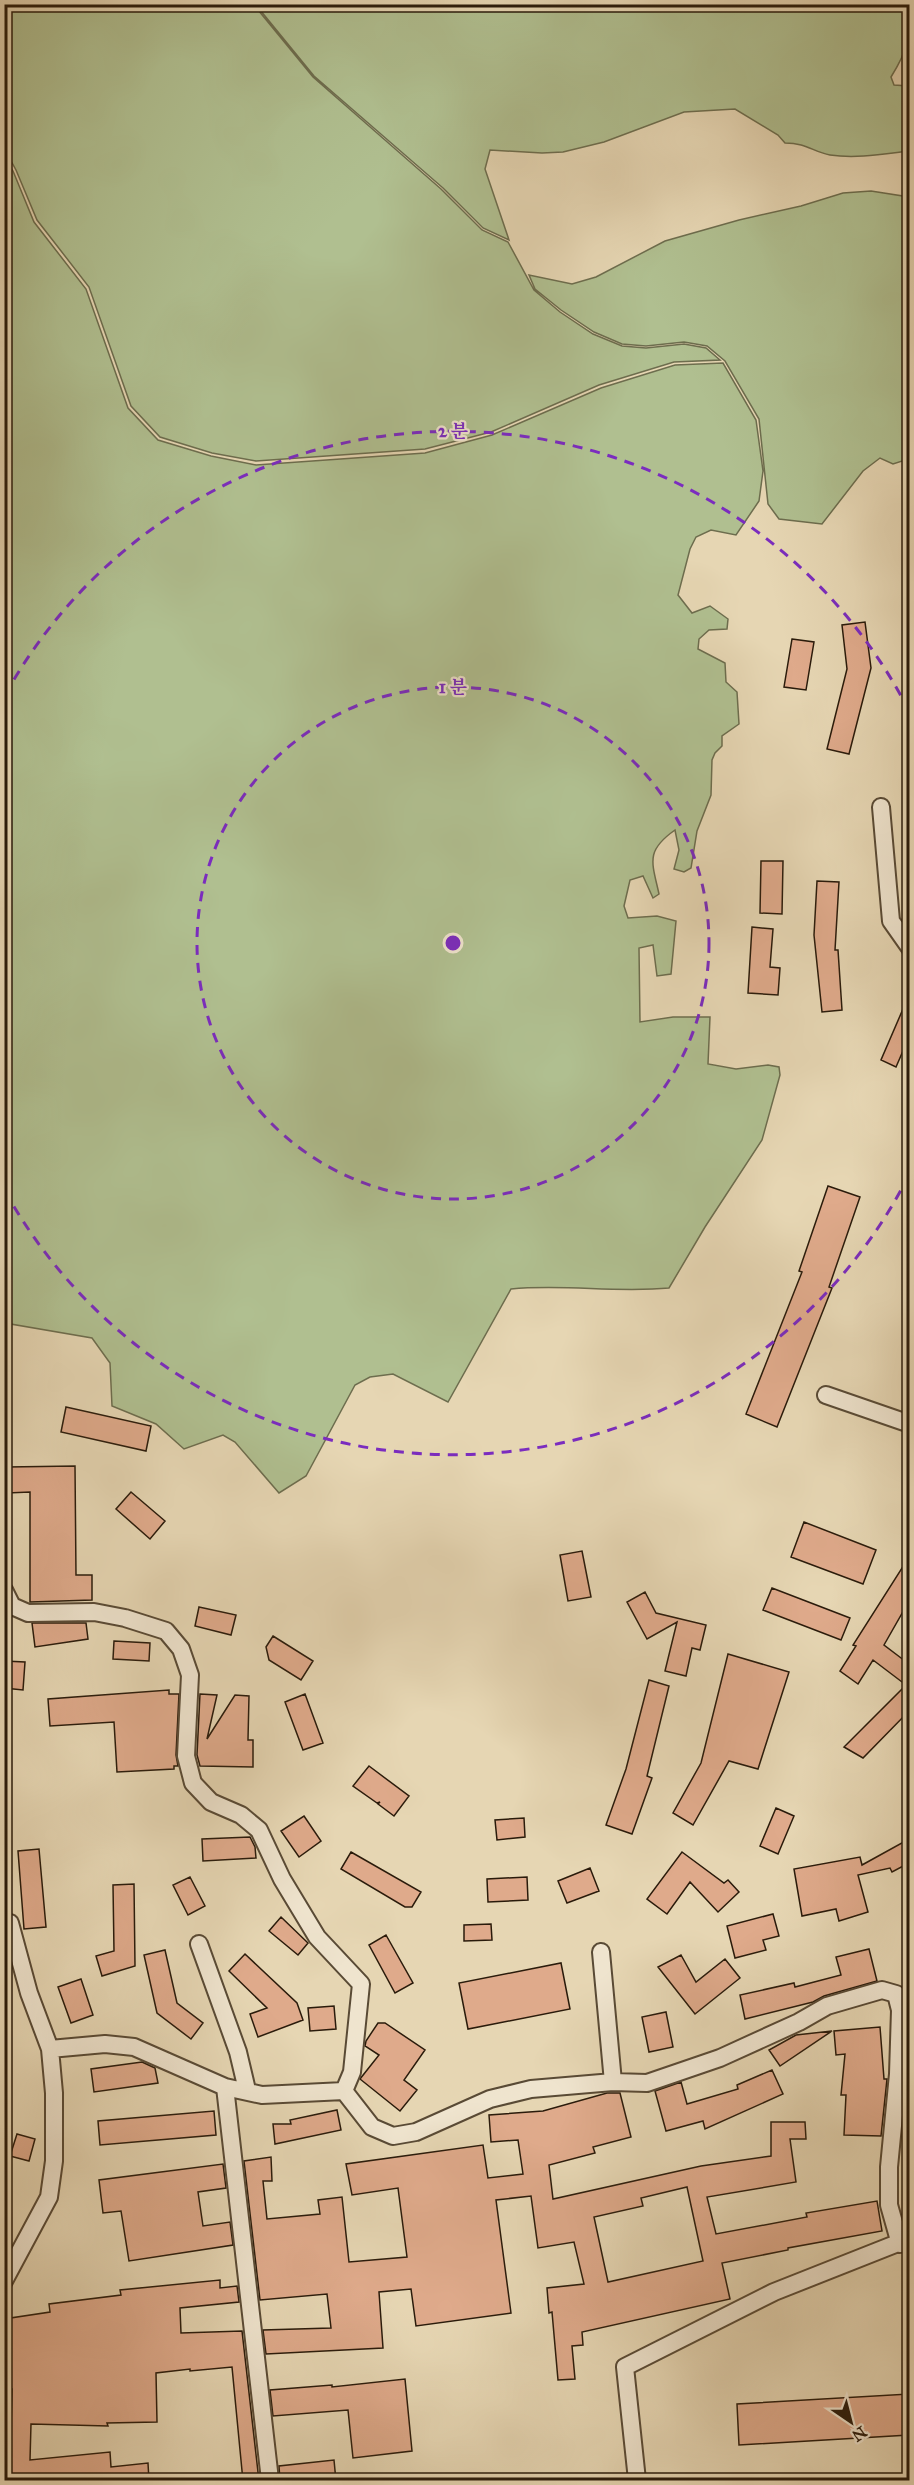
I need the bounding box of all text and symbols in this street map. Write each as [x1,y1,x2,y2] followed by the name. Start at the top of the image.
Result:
[438,420,469,442] text: 2 분
[439,676,468,698] text: 1 분
[443,933,463,953] centre of rings
[821,2392,881,2452] north arrow
[848,2422,870,2446] text: N

